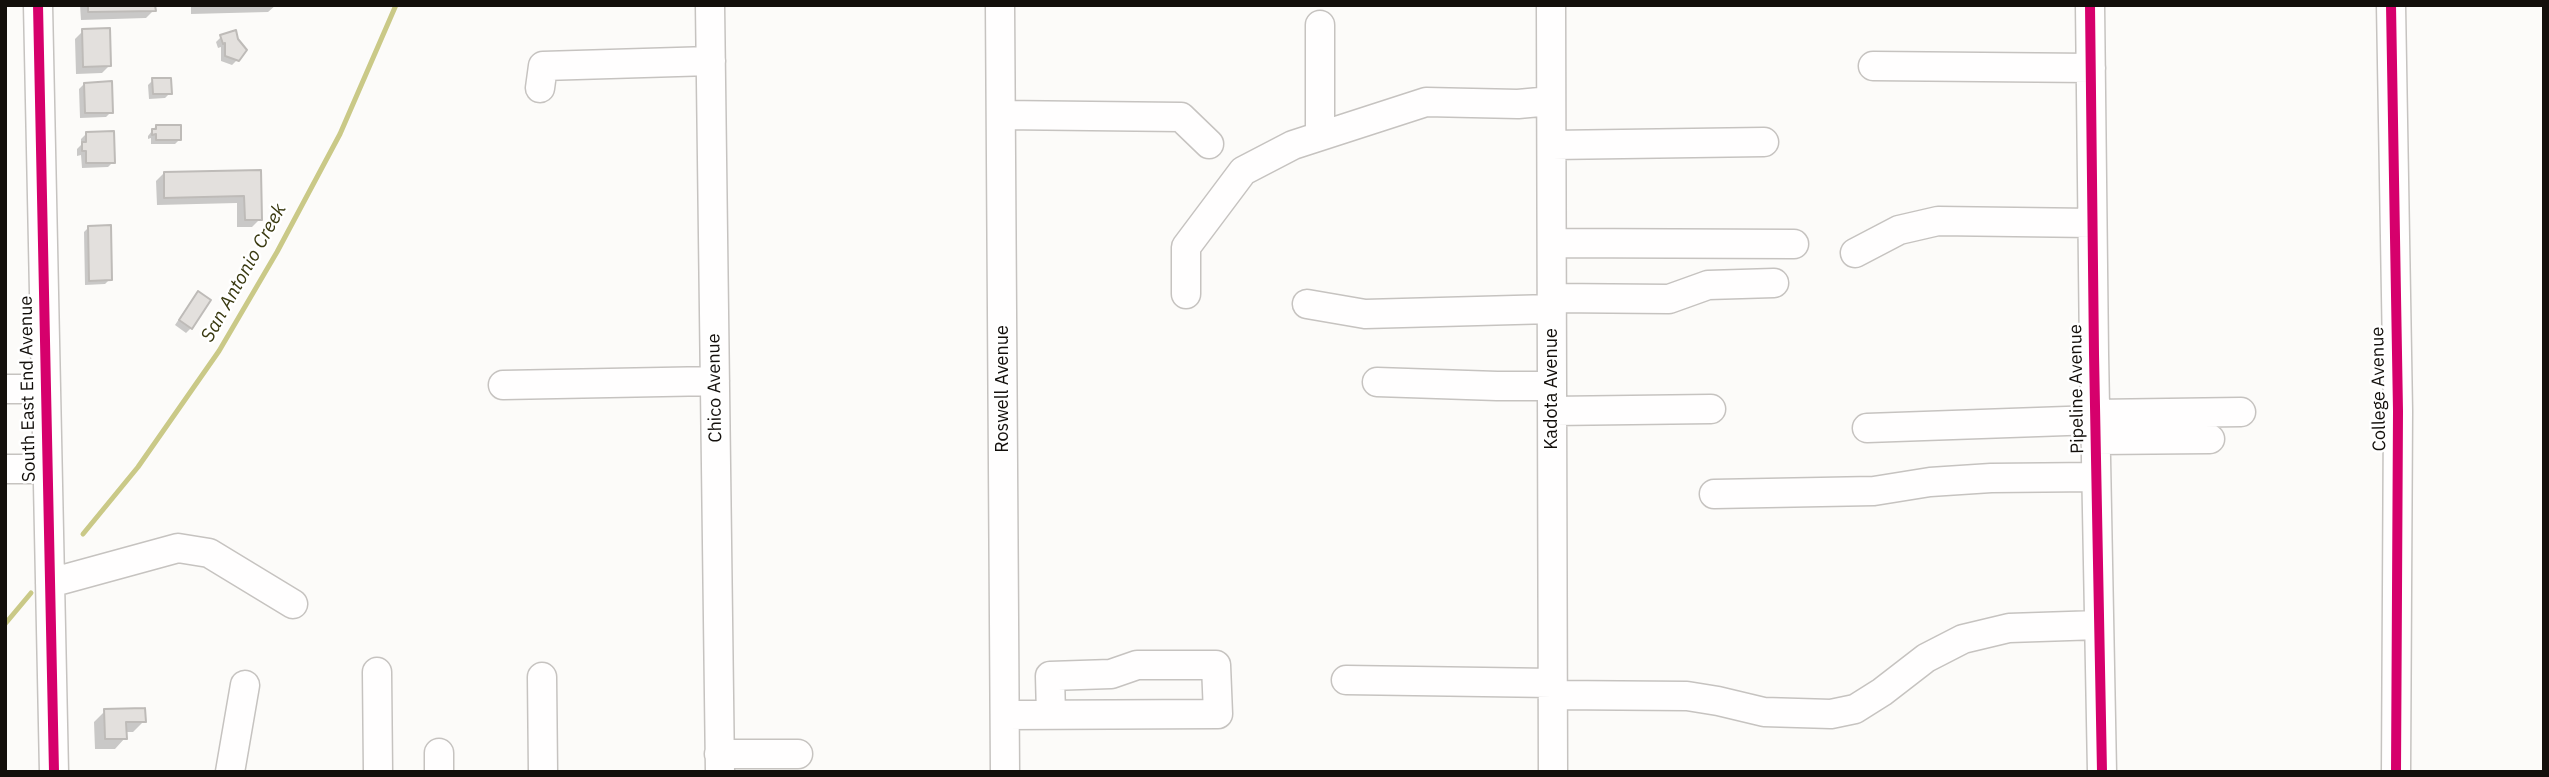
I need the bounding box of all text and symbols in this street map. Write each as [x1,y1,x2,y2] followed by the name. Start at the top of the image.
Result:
[197,200,291,346] water label: San Antonio Creek
[16,296,40,482] street label: South East End Avenue
[2065,324,2089,454] street label: Pipeline Avenue
[992,325,1014,453] street label: Roswell Avenue
[2367,327,2391,451] street label: College Avenue
[1541,328,1563,450] street label: Kadota Avenue
[703,333,727,443] street label: Chico Avenue

